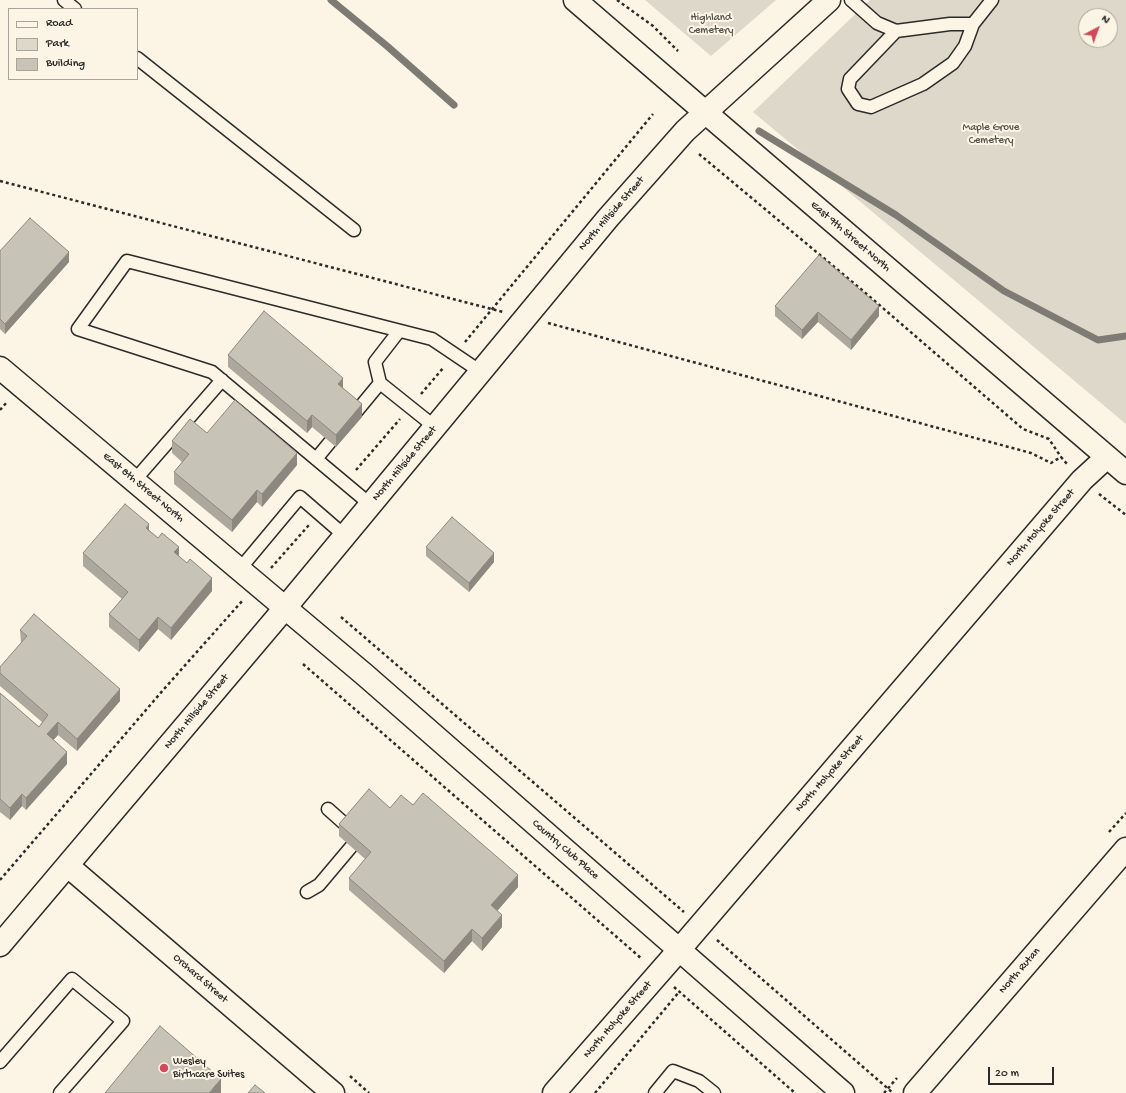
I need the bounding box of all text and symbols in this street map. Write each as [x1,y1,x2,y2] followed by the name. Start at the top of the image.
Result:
[8,8,138,80] legend
[1078,8,1118,48] north arrow
[689,11,733,37] park label: Highland Cemetery
[1099,13,1112,27] text: N
[46,17,72,31] text: Road
[46,37,69,51] text: Park
[46,57,85,71] text: Building
[963,121,1019,147] park label: Maple Grove Cemetery
[576,174,648,254] street label: North Hillside Street
[807,199,893,275] street label: East 9th Street North
[370,424,440,504] street label: North Hillside Street
[100,450,186,526] street label: East 8th Street North
[1004,487,1078,569] street label: North Holyoke Street
[162,672,232,752] street label: North Hillside Street
[793,733,867,815] street label: North Holyoke Street
[529,817,601,883] street label: Country Club Place
[996,945,1044,997] street label: North Rutan
[170,952,230,1006] street label: Orchard Street
[581,979,655,1061] street label: North Holyoke Street
[173,1055,244,1081] place label: Wesley Birthcare Suites
[990,1059,1056,1085] scale bar
[158,1062,170,1074] marker: Wesley Birthcare Suites
[995,1067,1019,1081] text: 20 m

